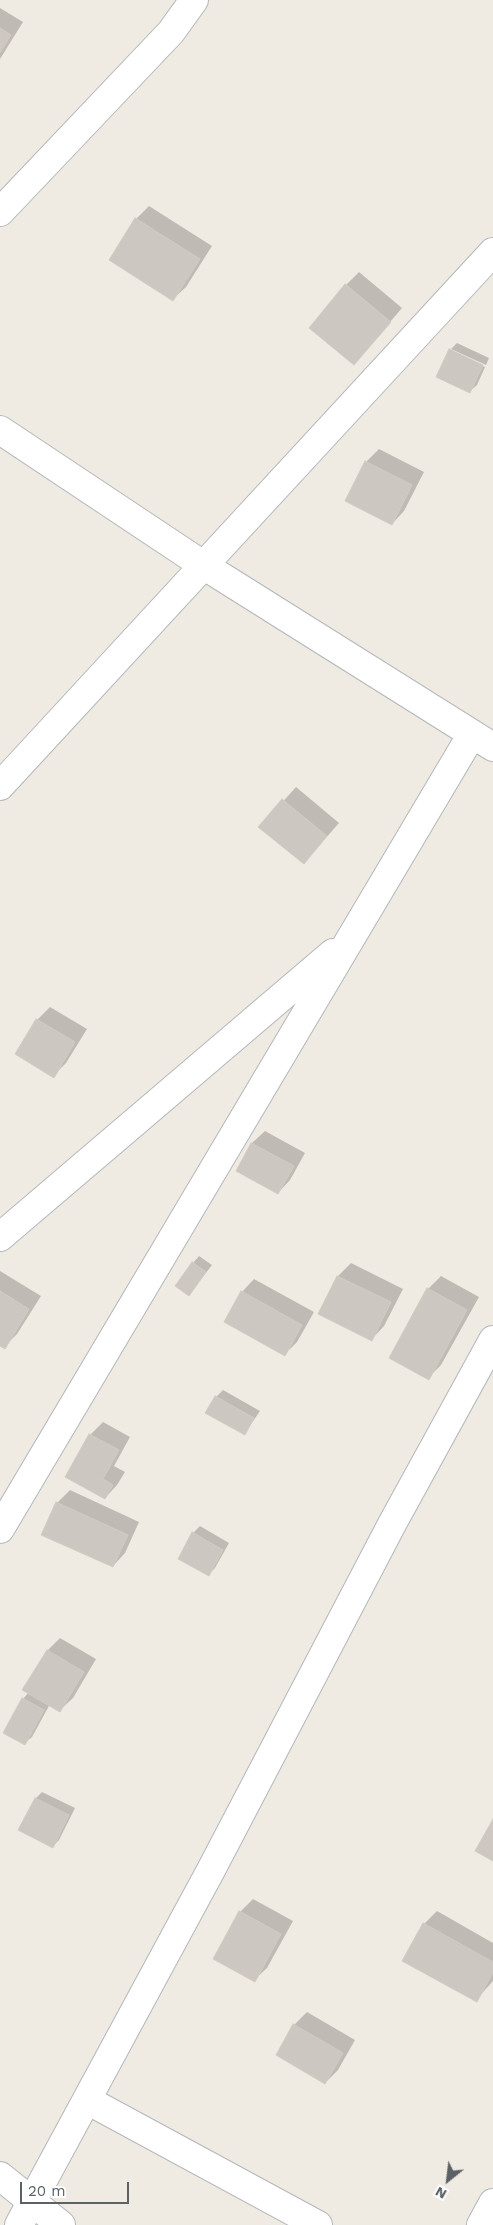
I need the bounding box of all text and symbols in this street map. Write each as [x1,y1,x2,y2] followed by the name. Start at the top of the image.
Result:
[423,2155,473,2205] north arrow
[22,2172,131,2204] scale bar
[28,2182,66,2200] text: 20 m
[432,2184,449,2203] text: N

